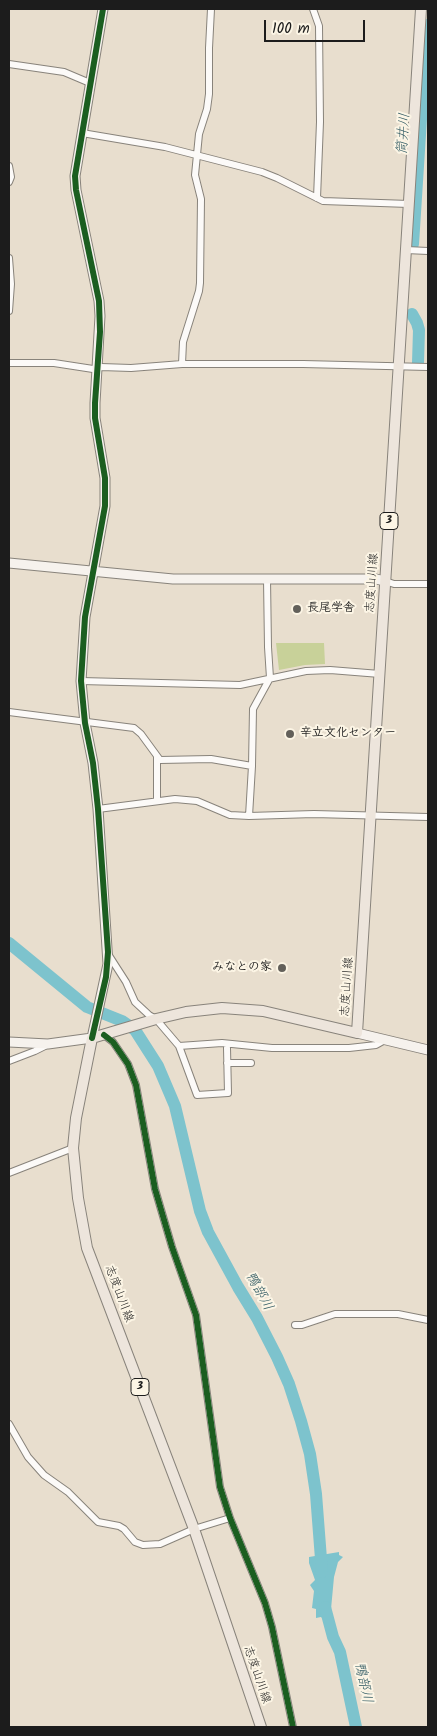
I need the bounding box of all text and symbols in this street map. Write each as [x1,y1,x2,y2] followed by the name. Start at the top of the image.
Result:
[267,10,368,42] scale bar
[272,17,310,41] text: 100 m
[395,112,415,156] water label: 筒井川
[380,512,398,530] road number: 3
[364,553,382,613] street label: 志度山川線
[307,602,355,616] place label: 長尾学舎
[291,603,303,615] marker: 長尾学舎
[300,727,396,741] place label: 辛立文化センター
[284,728,296,740] marker: 辛立文化センター
[339,957,357,1017] street label: 志度山川線
[212,961,272,975] place label: みなとの家
[276,962,288,974] marker: みなとの家
[101,1263,135,1325] street label: 志度山川線
[240,1270,276,1314] water label: 鴨部川
[131,1378,149,1395] road number: 3
[239,1644,273,1706] street label: 志度山川線
[349,1661,375,1705] water label: 鴨部川

